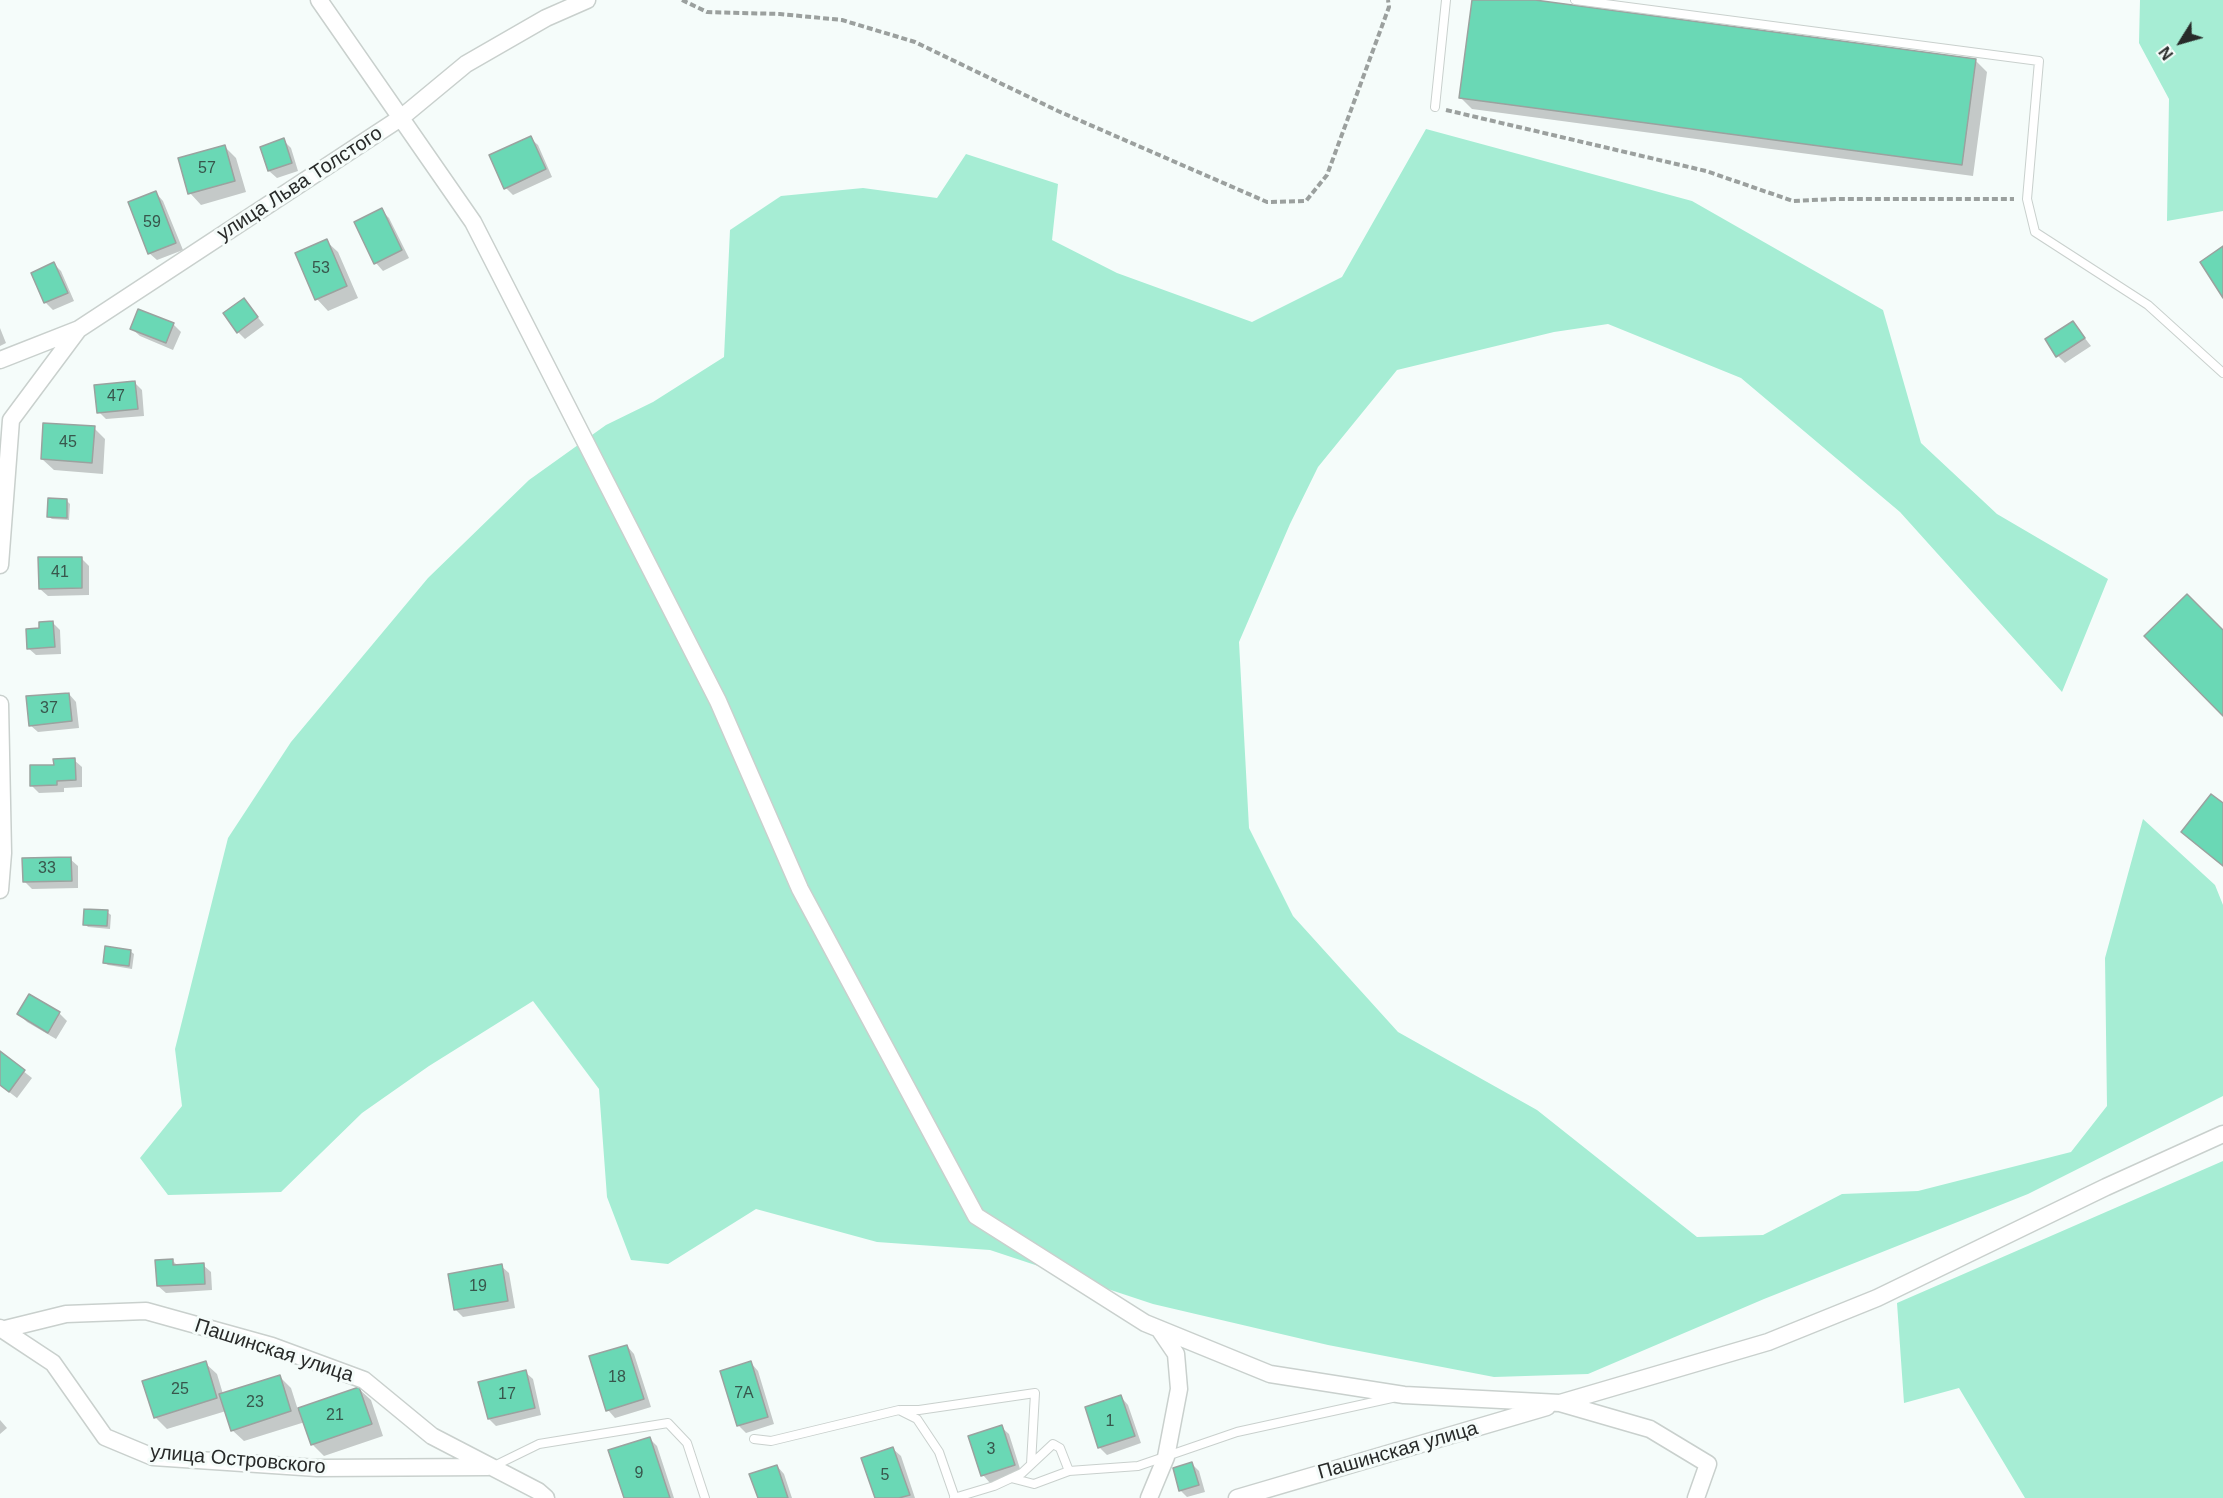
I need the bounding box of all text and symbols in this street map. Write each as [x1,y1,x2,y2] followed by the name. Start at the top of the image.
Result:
[2151,12,2211,72] north arrow
[2156,43,2176,63] text: N
[213,122,387,246] street label: улица Льва Толстого
[198,159,216,179] house number: 57
[143,213,161,233] house number: 59
[312,259,330,279] house number: 53
[107,387,125,407] house number: 47
[59,433,77,453] house number: 45
[51,563,69,583] house number: 41
[40,699,58,719] house number: 37
[38,859,56,879] house number: 33
[469,1277,487,1297] house number: 19
[192,1314,356,1388] street label: Пашинская улица
[608,1368,626,1388] house number: 18
[171,1380,189,1400] house number: 25
[734,1384,754,1404] house number: 7А
[498,1385,516,1405] house number: 17
[246,1393,264,1413] house number: 23
[326,1406,344,1426] house number: 21
[1106,1412,1114,1432] house number: 1
[1315,1417,1481,1485] street label: Пашинская улица
[149,1440,327,1480] street label: улица Островского
[987,1440,995,1460] house number: 3
[635,1464,643,1484] house number: 9
[881,1466,889,1486] house number: 5

